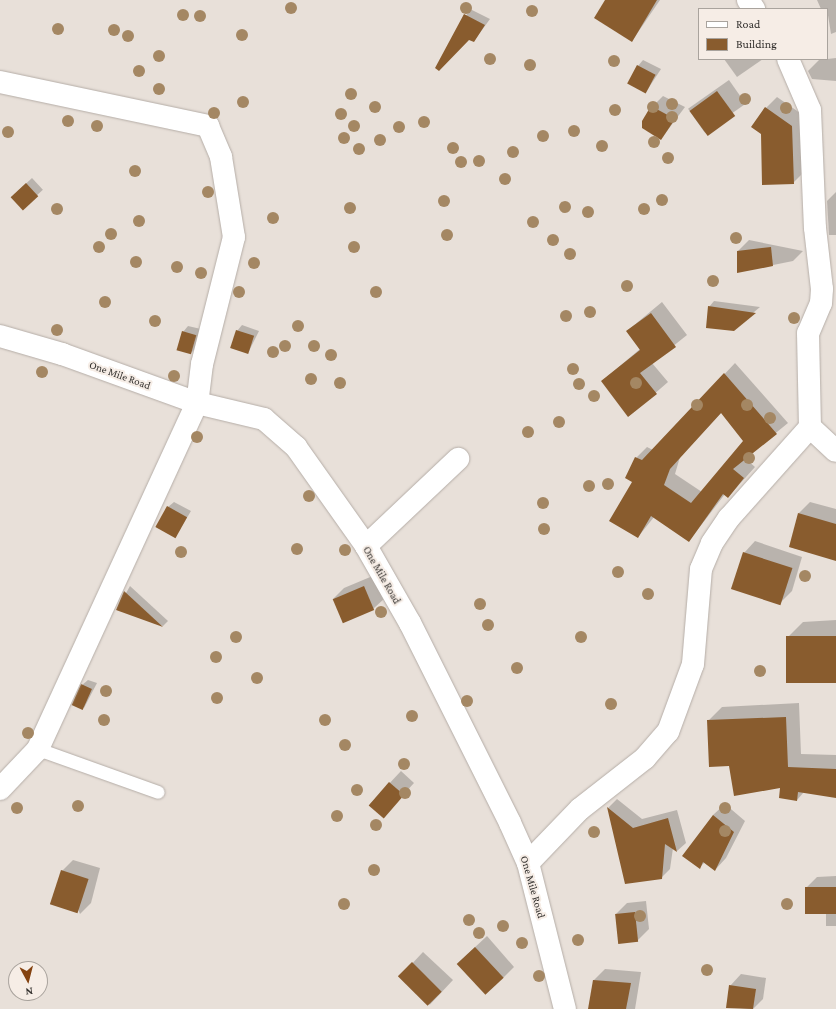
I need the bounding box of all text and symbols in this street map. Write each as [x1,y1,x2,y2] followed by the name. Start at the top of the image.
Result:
[698,8,828,60] legend
[736,17,760,31] text: Road
[736,37,777,51] text: Building
[88,358,152,392] street label: One Mile Road
[360,544,404,606] street label: One Mile Road
[518,854,548,920] street label: One Mile Road
[8,961,48,1001] north arrow
[25,986,34,998] text: N

